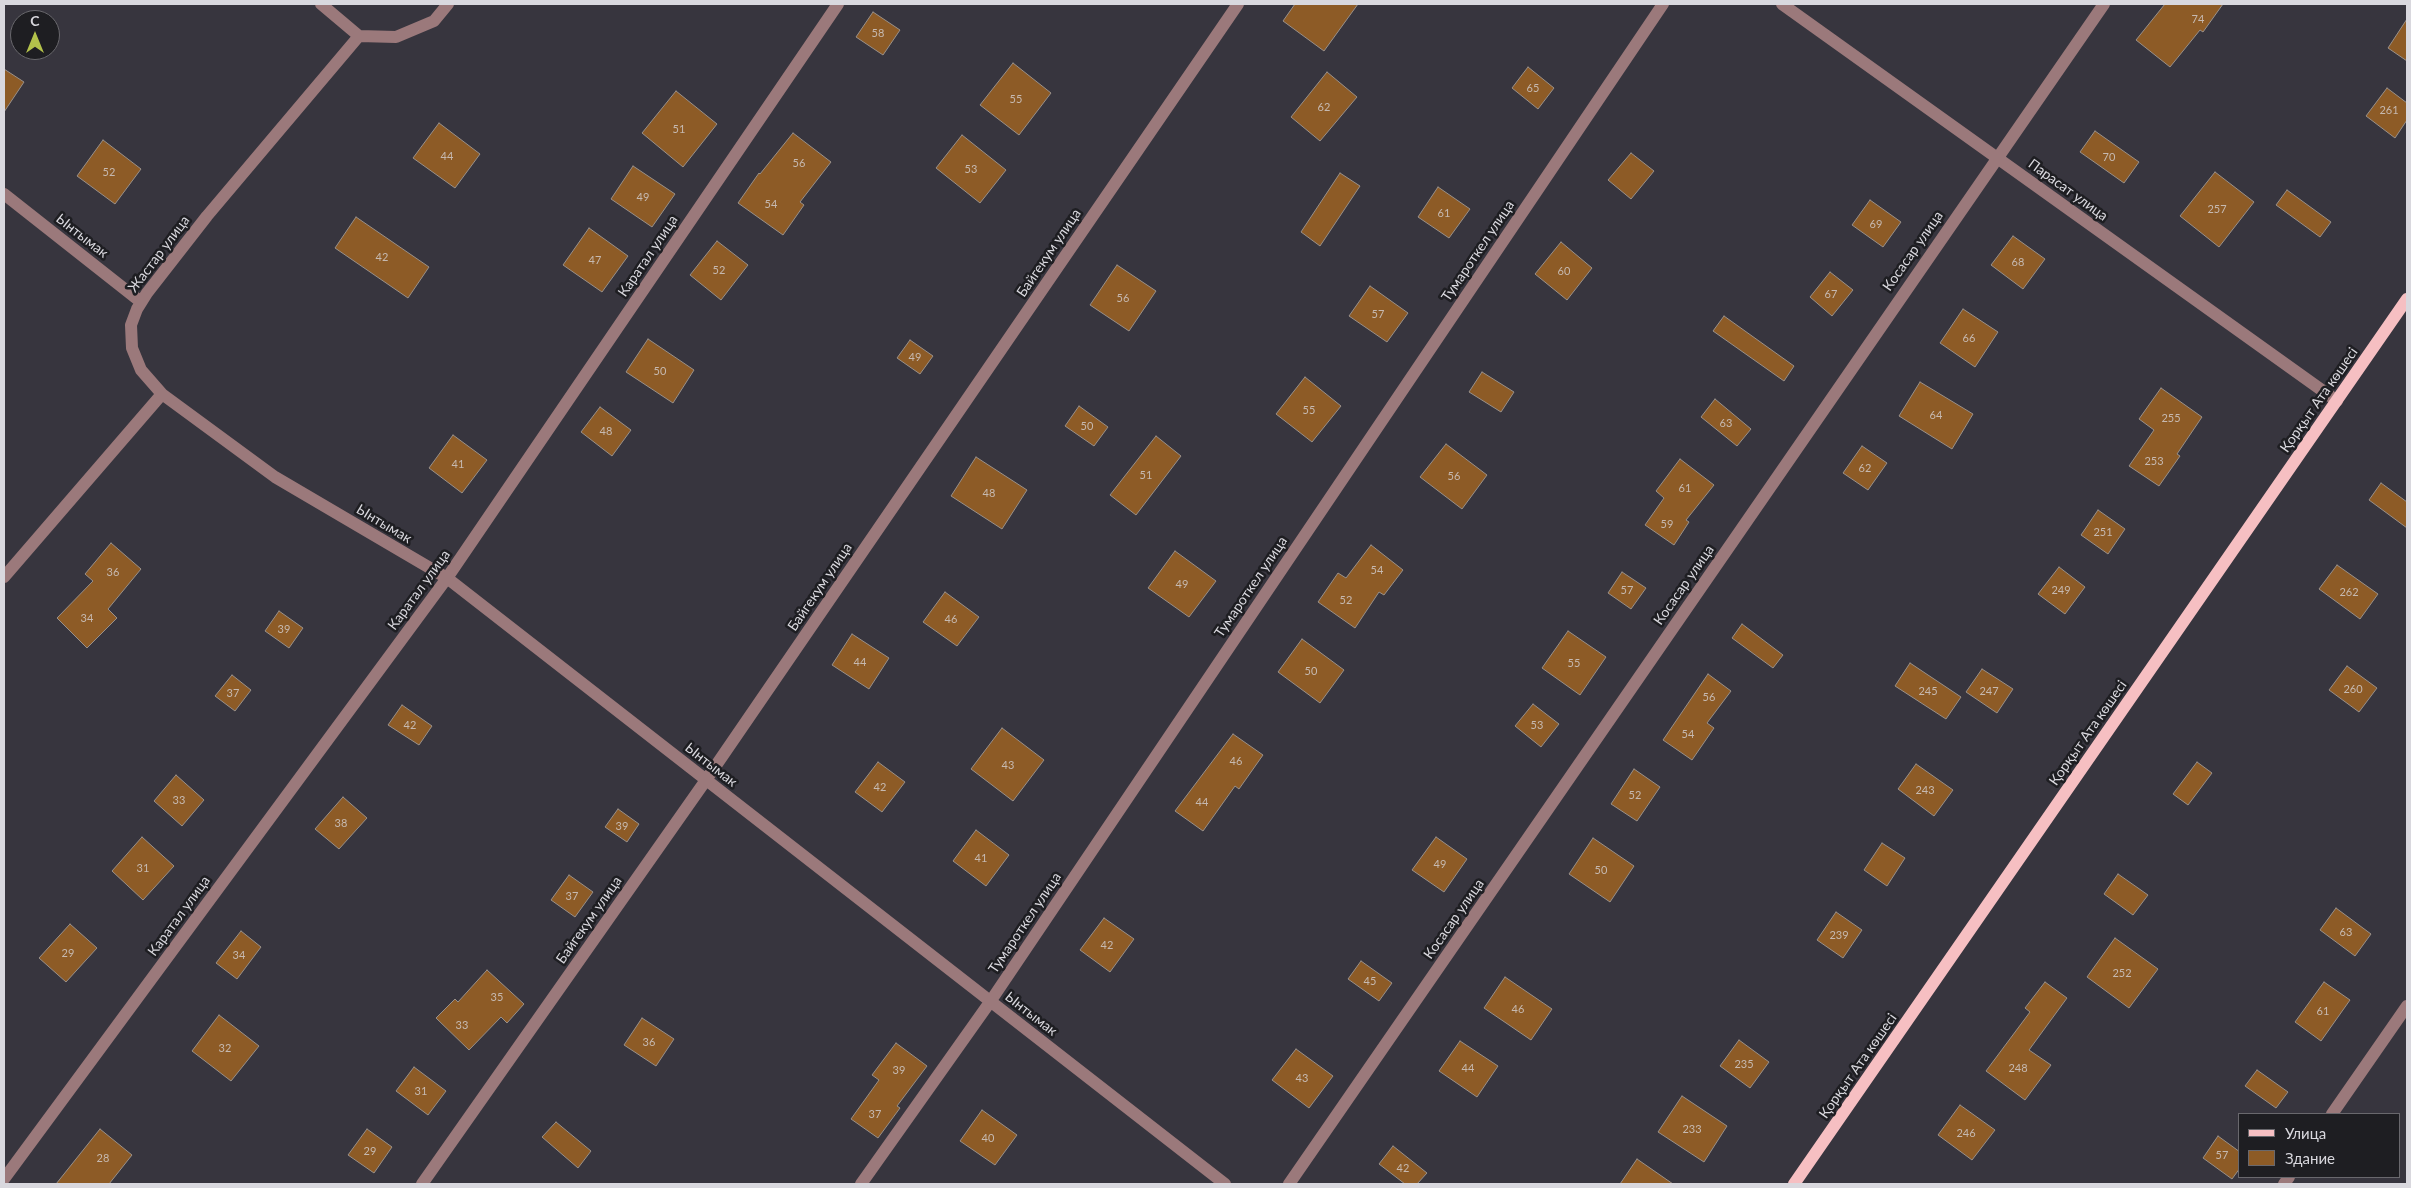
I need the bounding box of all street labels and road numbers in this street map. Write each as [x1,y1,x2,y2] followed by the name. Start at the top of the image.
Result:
[2025,156,2111,224] street label: Парасат улица
[1438,197,1518,305] street label: Тумароткел улица
[1013,206,1085,300] street label: Байгекум улица
[1879,208,1947,294] street label: Косасар улица
[53,210,111,262] street label: Ынтымак
[125,212,193,296] street label: Жастар улица
[615,212,681,300] street label: Каратал улица
[2277,344,2361,456] street label: Қорқыт Ата көшесі
[353,501,415,547] street label: Ынтымак
[1211,533,1291,641] street label: Тумароткел улица
[784,540,856,634] street label: Байгекум улица
[1650,542,1718,628] street label: Косасар улица
[384,547,454,633] street label: Каратал улица
[2046,677,2130,789] street label: Қорқыт Ата көшесі
[682,739,740,791] street label: Ынтымак
[985,869,1065,977] street label: Тумароткел улица
[144,873,214,959] street label: Каратал улица
[553,873,625,967] street label: Байгекум улица
[1420,876,1488,962] street label: Косасар улица
[1002,988,1060,1040] street label: Ынтымак
[1816,1010,1900,1122] street label: Қорқыт Ата көшесі

